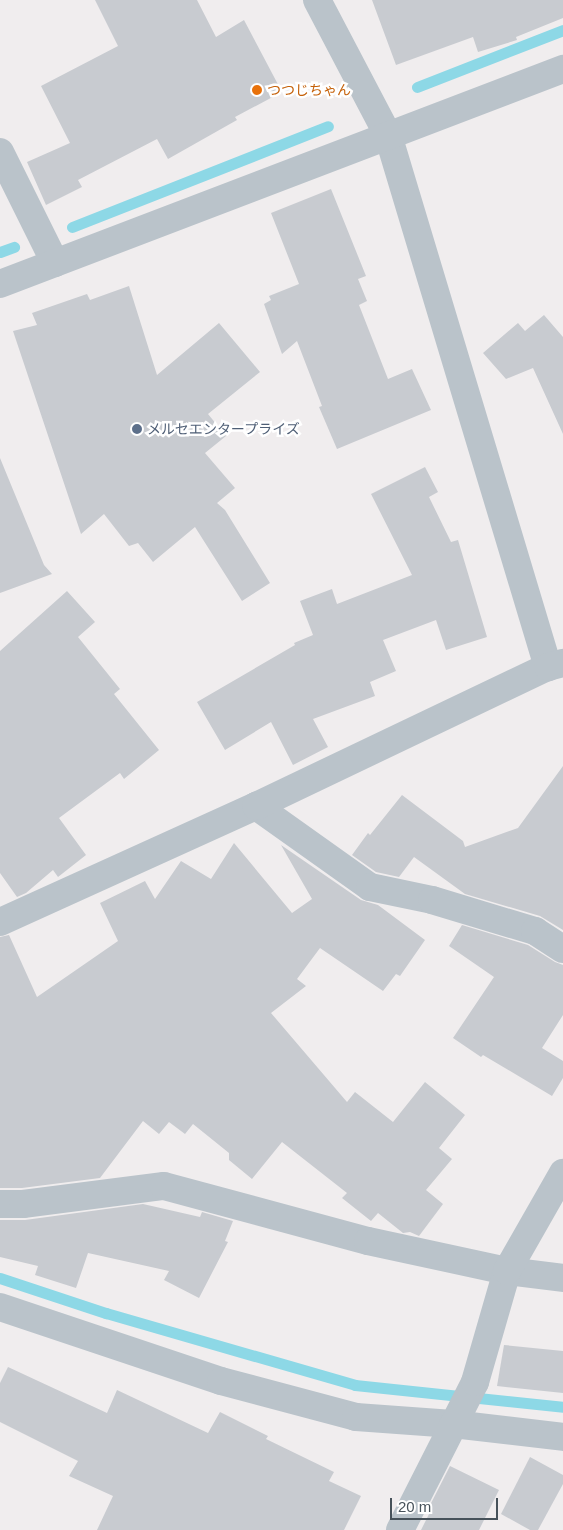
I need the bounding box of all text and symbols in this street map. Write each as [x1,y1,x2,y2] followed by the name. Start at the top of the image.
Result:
[267,82,351,98] place label: つつじちゃん
[251,84,263,96] marker: つつじちゃん
[147,421,301,437] place label: メルセエンタープライズ
[131,423,143,435] marker: メルセエンタープライズ
[393,1488,500,1520] scale bar
[398,1498,431,1515] text: 20 m

